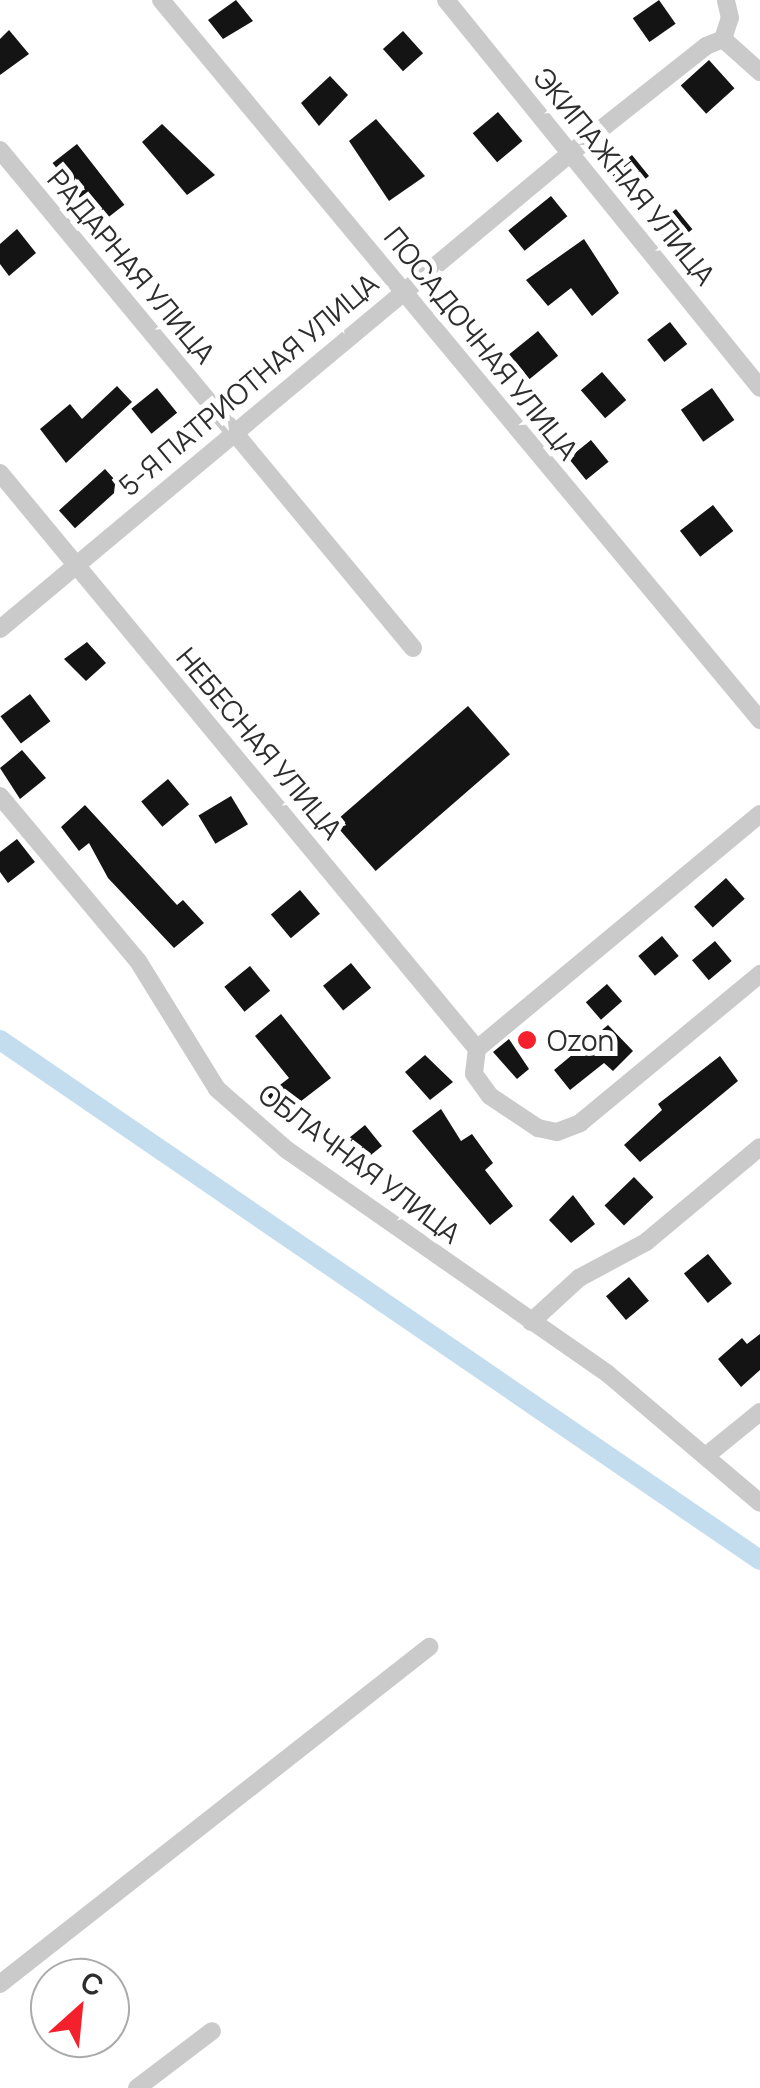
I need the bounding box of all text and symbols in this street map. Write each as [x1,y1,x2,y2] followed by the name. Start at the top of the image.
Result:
[527,61,723,291] street label: ЭКИПАЖНАЯ УЛИЦА
[41,162,223,370] street label: РАДАРНАЯ УЛИЦА
[378,220,586,466] street label: ПОСАДОЧНАЯ УЛИЦА
[112,266,384,502] street label: 5-Я ПАТРИОТНАЯ УЛИЦА
[170,641,350,845] street label: НЕБЕСНАЯ УЛИЦА
[547,1023,614,1057] place label: Ozon
[516,1029,538,1051] marker: Ozon
[252,1076,468,1250] street label: ОБЛАЧНАЯ УЛИЦА
[30,1958,130,2058] north arrow
[75,1961,111,2005] text: С

